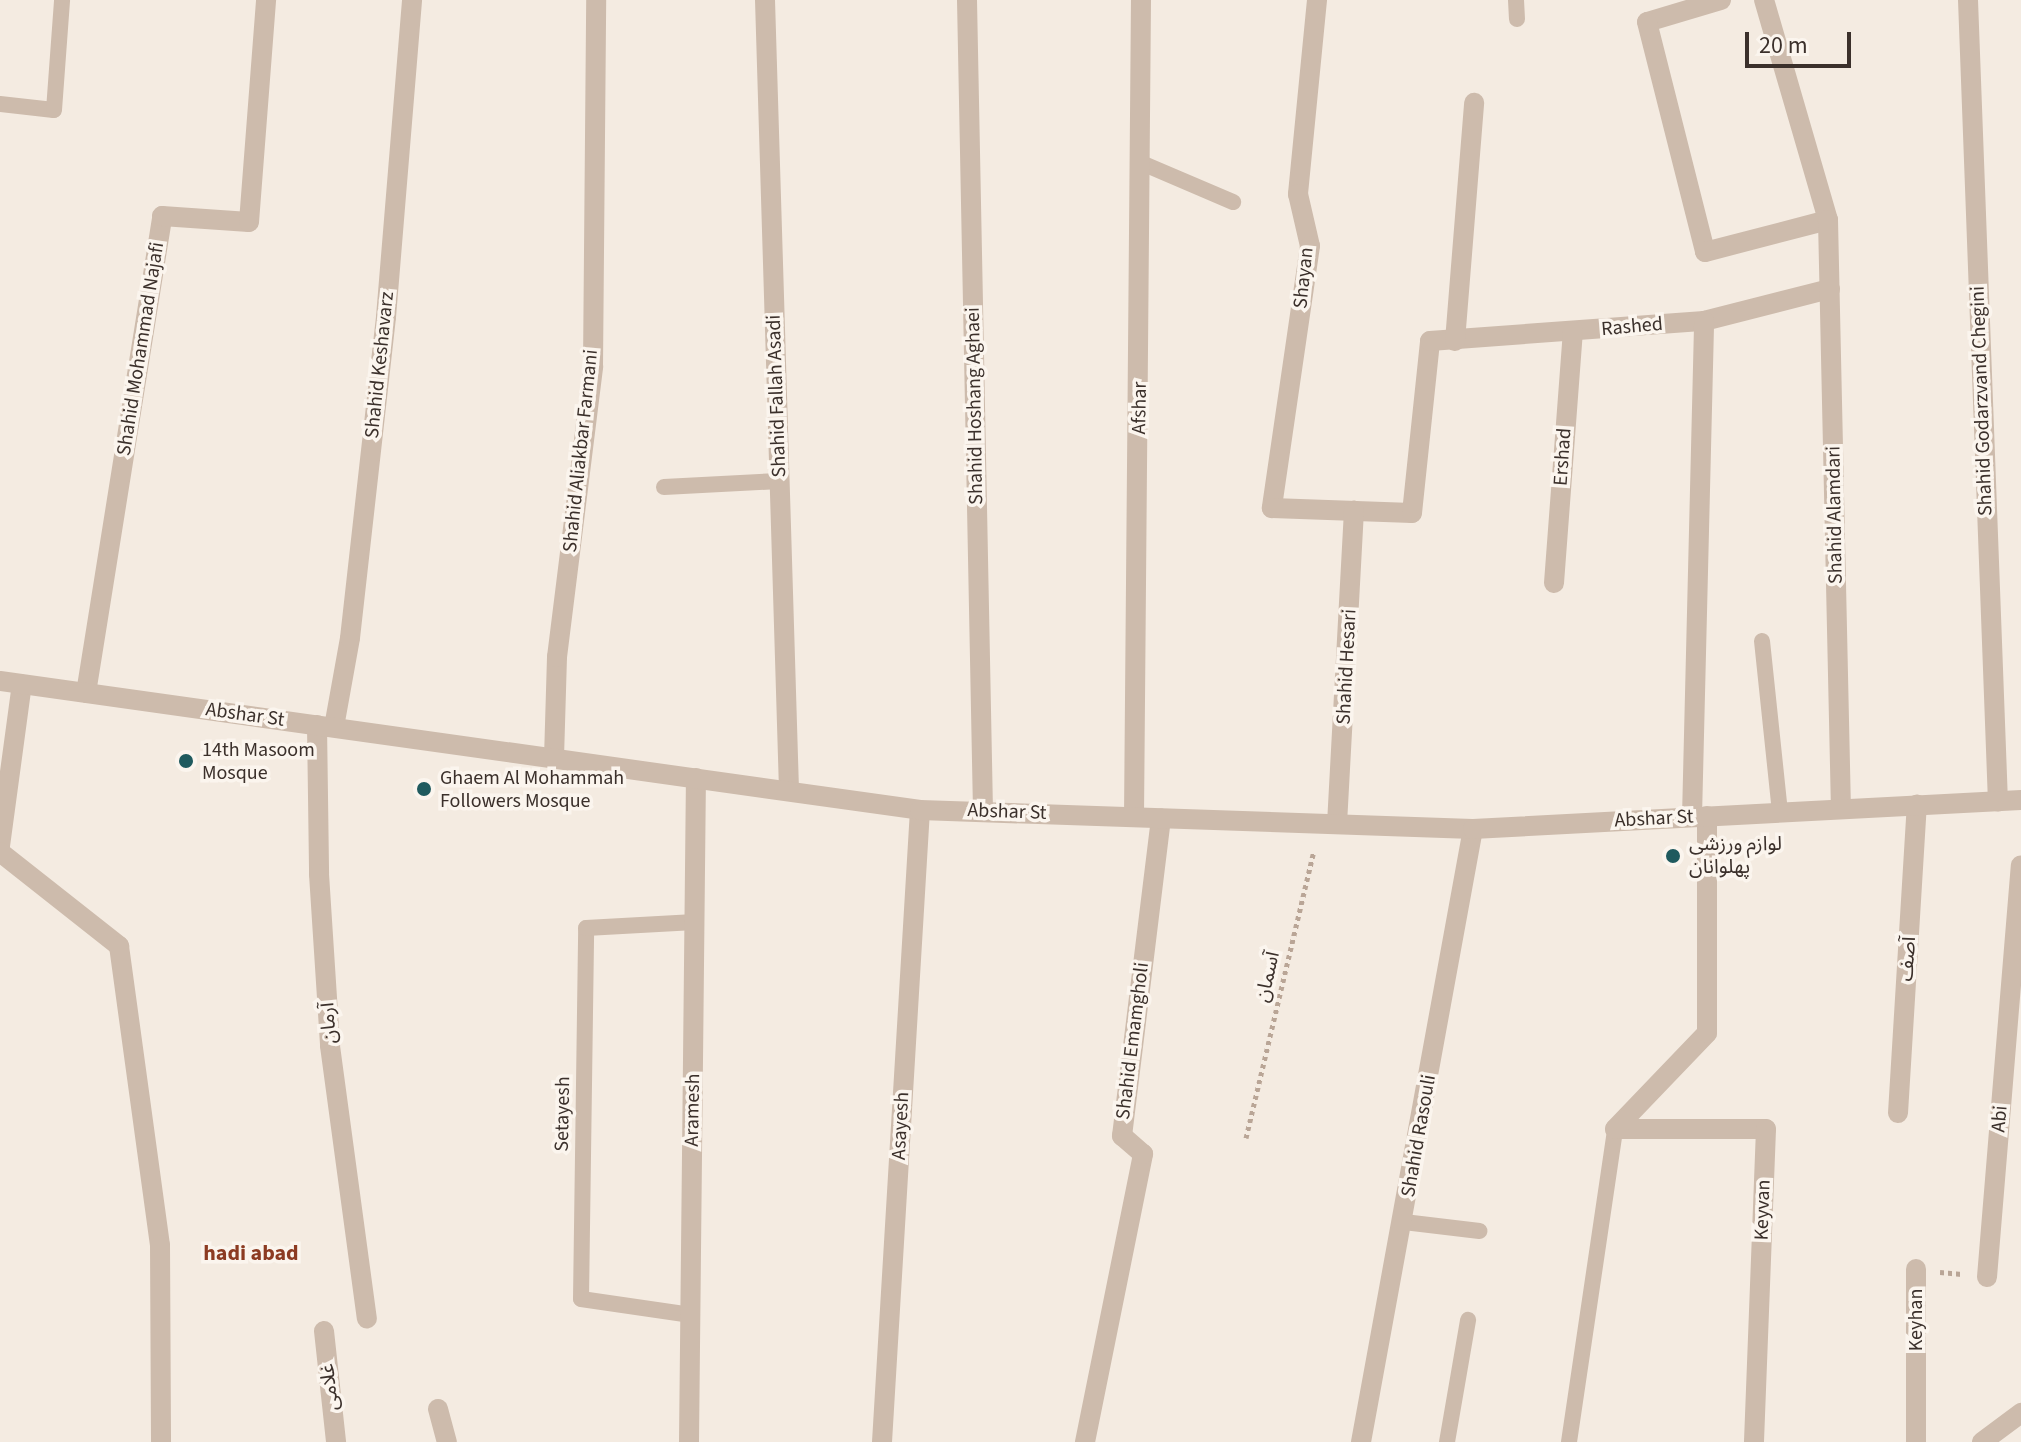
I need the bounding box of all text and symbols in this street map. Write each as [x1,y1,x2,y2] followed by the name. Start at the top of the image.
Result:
[1749,16,1855,66] scale bar
[1759,28,1808,63] text: 20 m
[112,240,170,458] street label: Shahid Mohammad Najafi
[1289,246,1319,310] street label: Shayan
[1966,286,1998,516] street label: Shahid Godarzvand Chegini
[360,290,400,440] street label: Shahid Keshavarz
[961,307,989,505] street label: Shahid Hoshang Aghaei
[1600,312,1664,342] street label: Rashed
[762,314,792,478] street label: Shahid Fallah Asadi
[558,348,604,554] street label: Shahid Aliakbar Farmani
[1128,381,1152,435] street label: Afshar
[1549,427,1577,487] street label: Ershad
[1822,446,1848,584] street label: Shahid Alamdari
[1332,609,1362,725] street label: Shahid Hesari
[204,698,286,732] street label: Abshar St
[202,738,315,785] place label: 14th Masoom Mosque
[177,752,195,770] marker: 14th Masoom Mosque
[440,766,624,813] place label: Ghaem Al Mohammah Followers Mosque
[415,780,433,798] marker: Ghaem Al Mohammah Followers Mosque
[967,799,1047,825] street label: Abshar St
[1614,805,1694,833] street label: Abshar St
[1689,832,1782,879] place label: لوازم ورزشی پهلوانان
[1664,847,1682,865] marker: لوازم ورزشی پهلوانان
[1894,936,1922,982] street label: آصف
[1251,949,1285,1005] street label: آسمان
[1111,961,1155,1121] street label: Shahid Emamgholi
[316,1002,342,1044] street label: آرمان
[680,1073,706,1147] street label: Aramesh
[1396,1073,1442,1199] street label: Shahid Rasouli
[550,1076,576,1152] street label: Setayesh
[887,1091,915,1161] street label: Asayesh
[1987,1105,2013,1133] street label: Abi
[1750,1179,1776,1241] street label: Keyvan
[203,1241,299,1267] district label: hadi abad
[1904,1289,1928,1351] street label: Keyhan
[316,1362,344,1412] street label: غلامی

